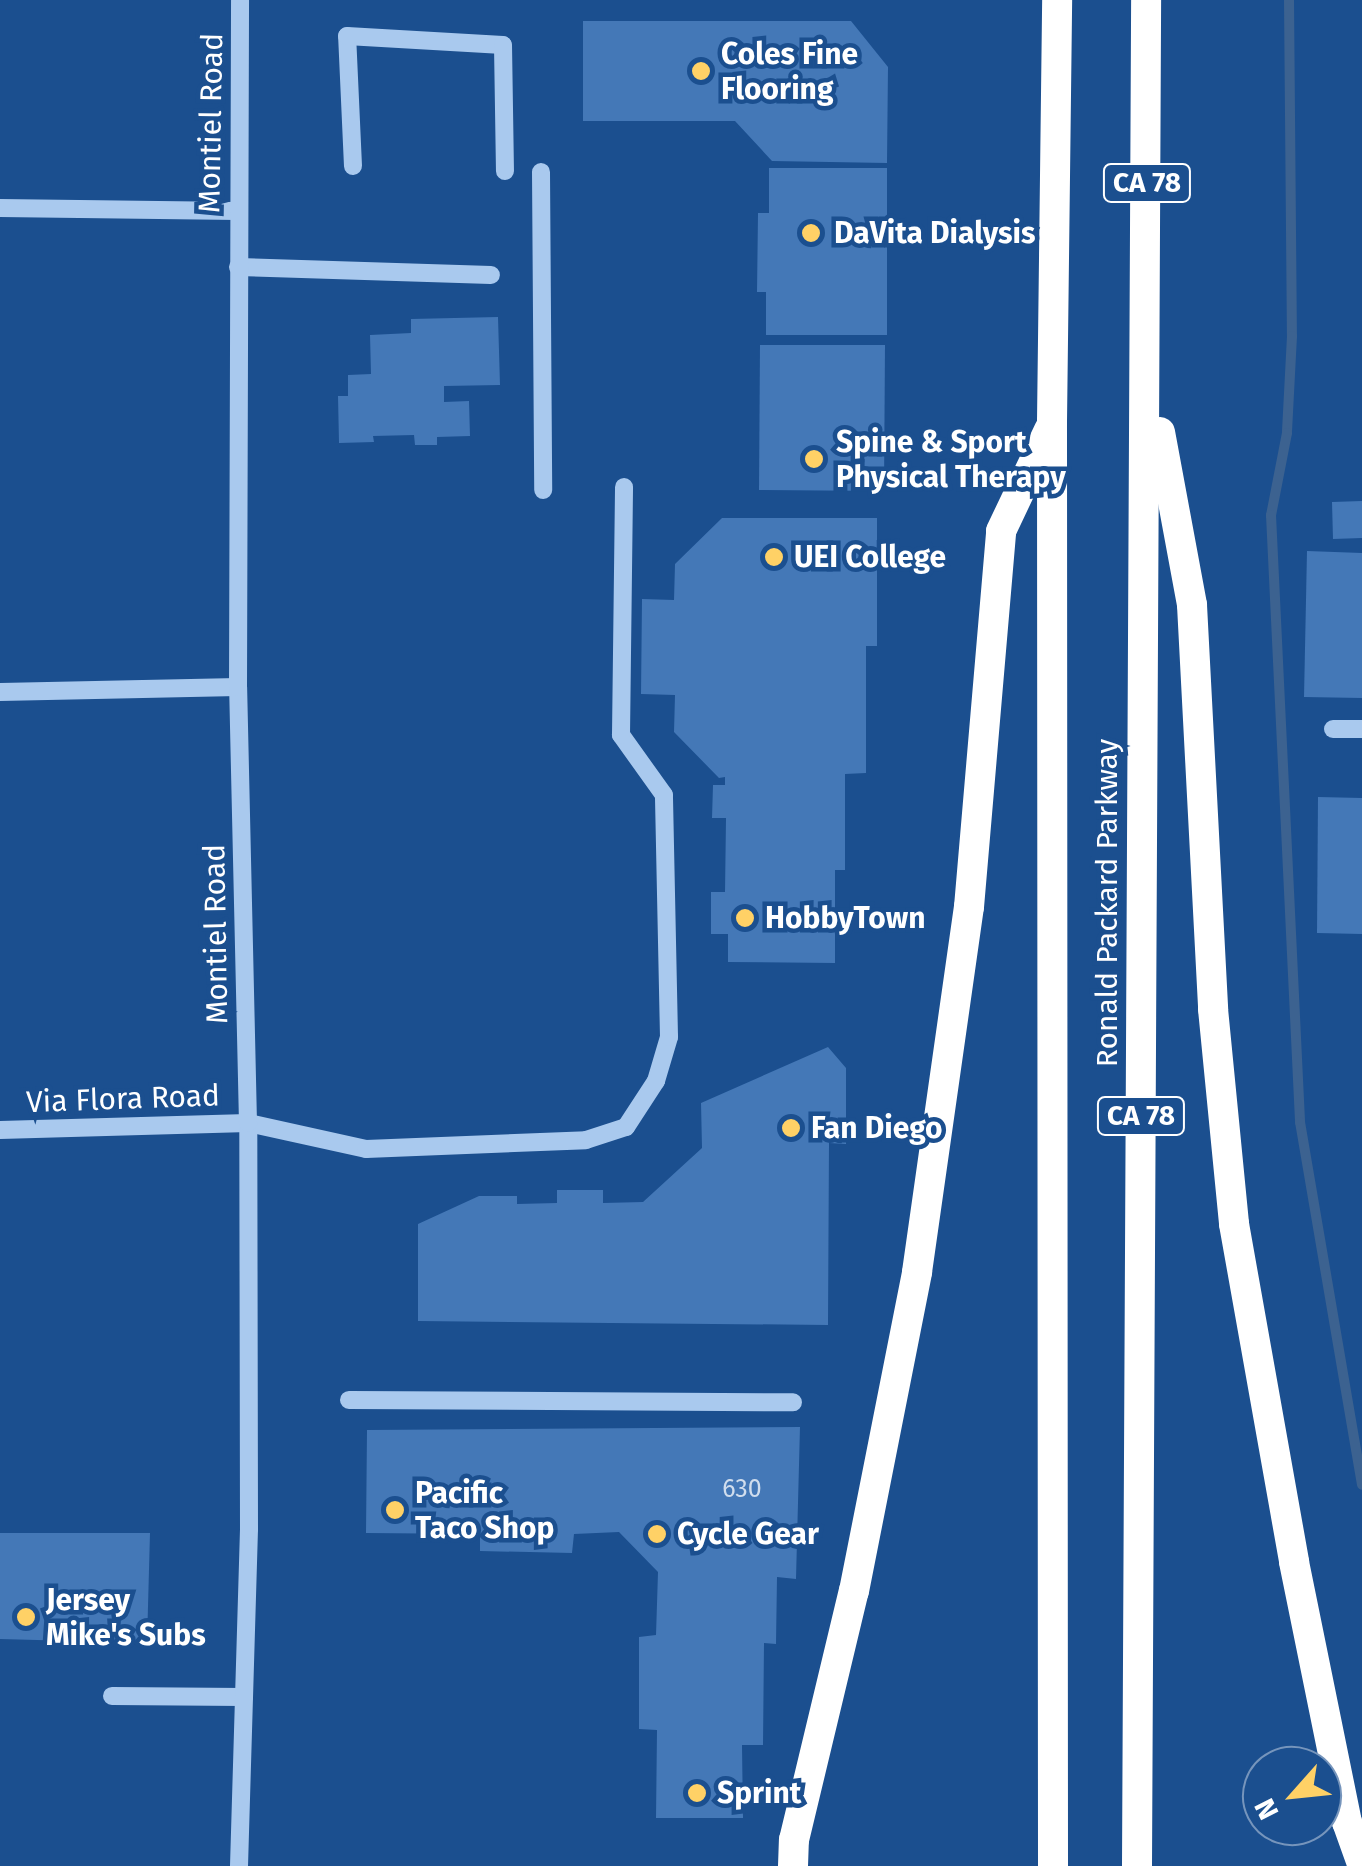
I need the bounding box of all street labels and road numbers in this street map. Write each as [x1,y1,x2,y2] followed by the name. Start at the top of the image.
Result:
[191,33,231,213] street label: Montiel Road
[1102,160,1192,206] road number: CA 78
[1089,739,1125,1067] street label: Ronald Packard Parkway
[196,844,236,1024] street label: Montiel Road
[25,1078,221,1120] street label: Via Flora Road
[1096,1093,1186,1139] road number: CA 78

